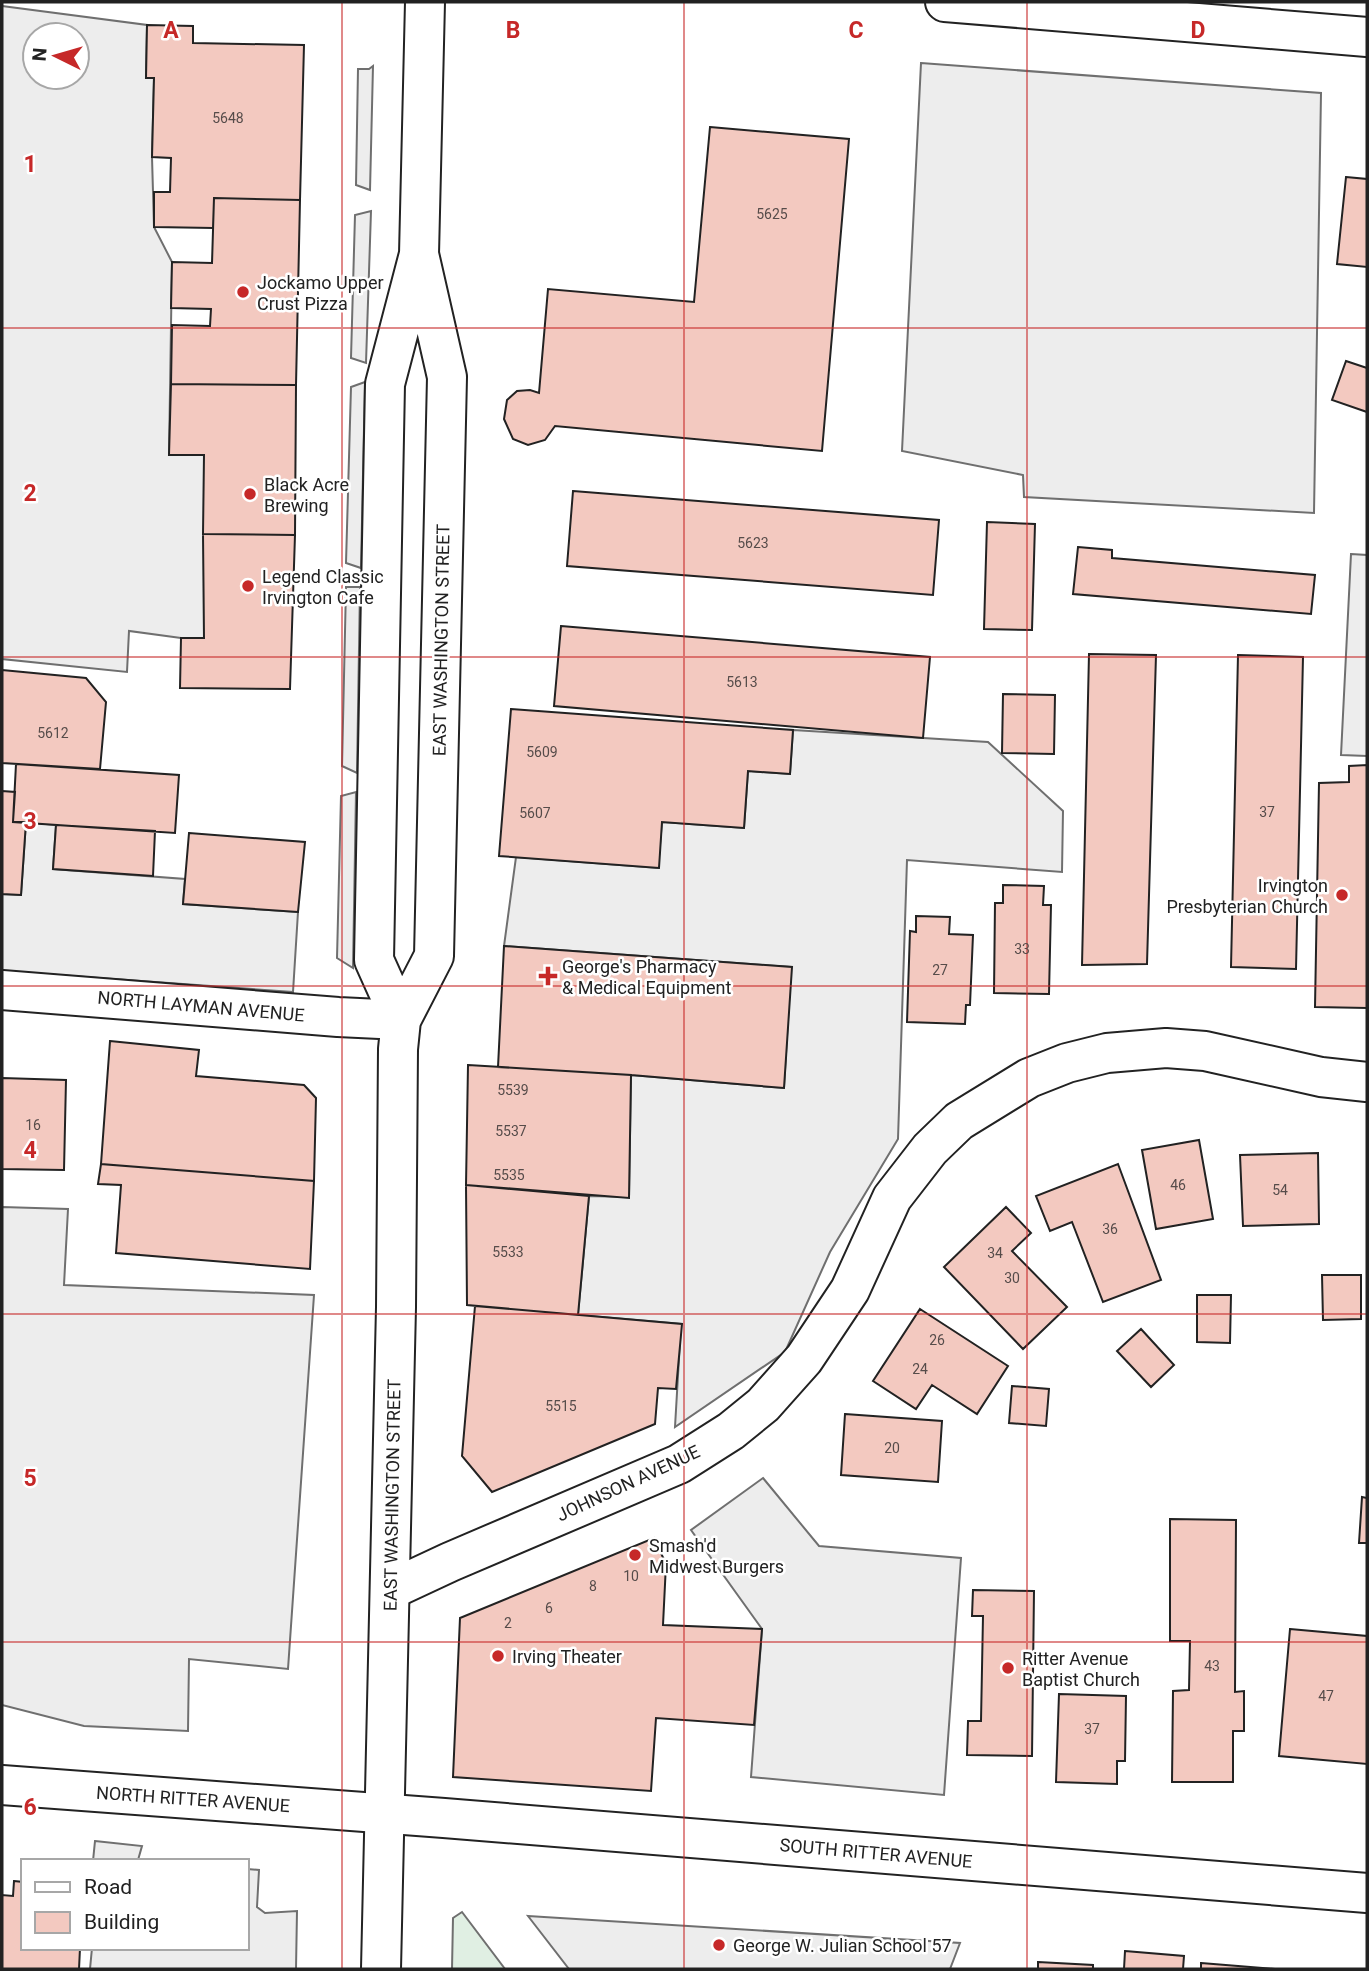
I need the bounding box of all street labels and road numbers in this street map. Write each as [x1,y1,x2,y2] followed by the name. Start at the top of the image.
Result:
[428,523,454,756] street label: EAST WASHINGTON STREET
[97,986,305,1026] street label: NORTH LAYMAN AVENUE
[379,1378,405,1611] street label: EAST WASHINGTON STREET
[553,1441,703,1525] street label: JOHNSON AVENUE
[95,1782,291,1816] street label: NORTH RITTER AVENUE
[779,1834,973,1872] street label: SOUTH RITTER AVENUE

